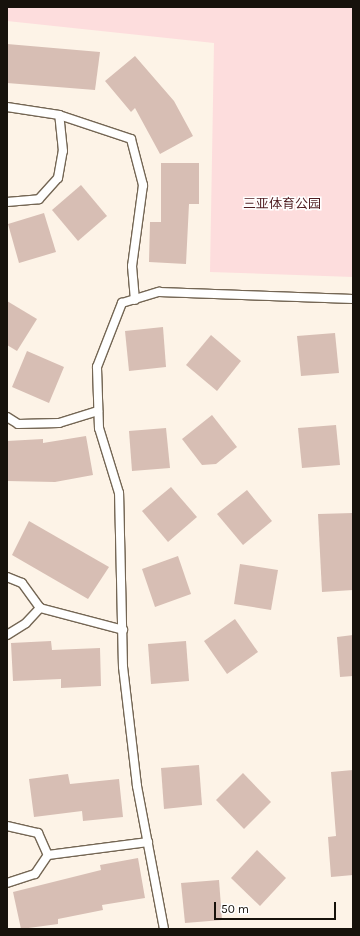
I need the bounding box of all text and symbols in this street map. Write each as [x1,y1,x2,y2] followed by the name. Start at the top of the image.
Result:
[243,196,321,212] park label: 三亚体育公园
[216,894,338,920] scale bar
[221,902,249,916] text: 50 m

